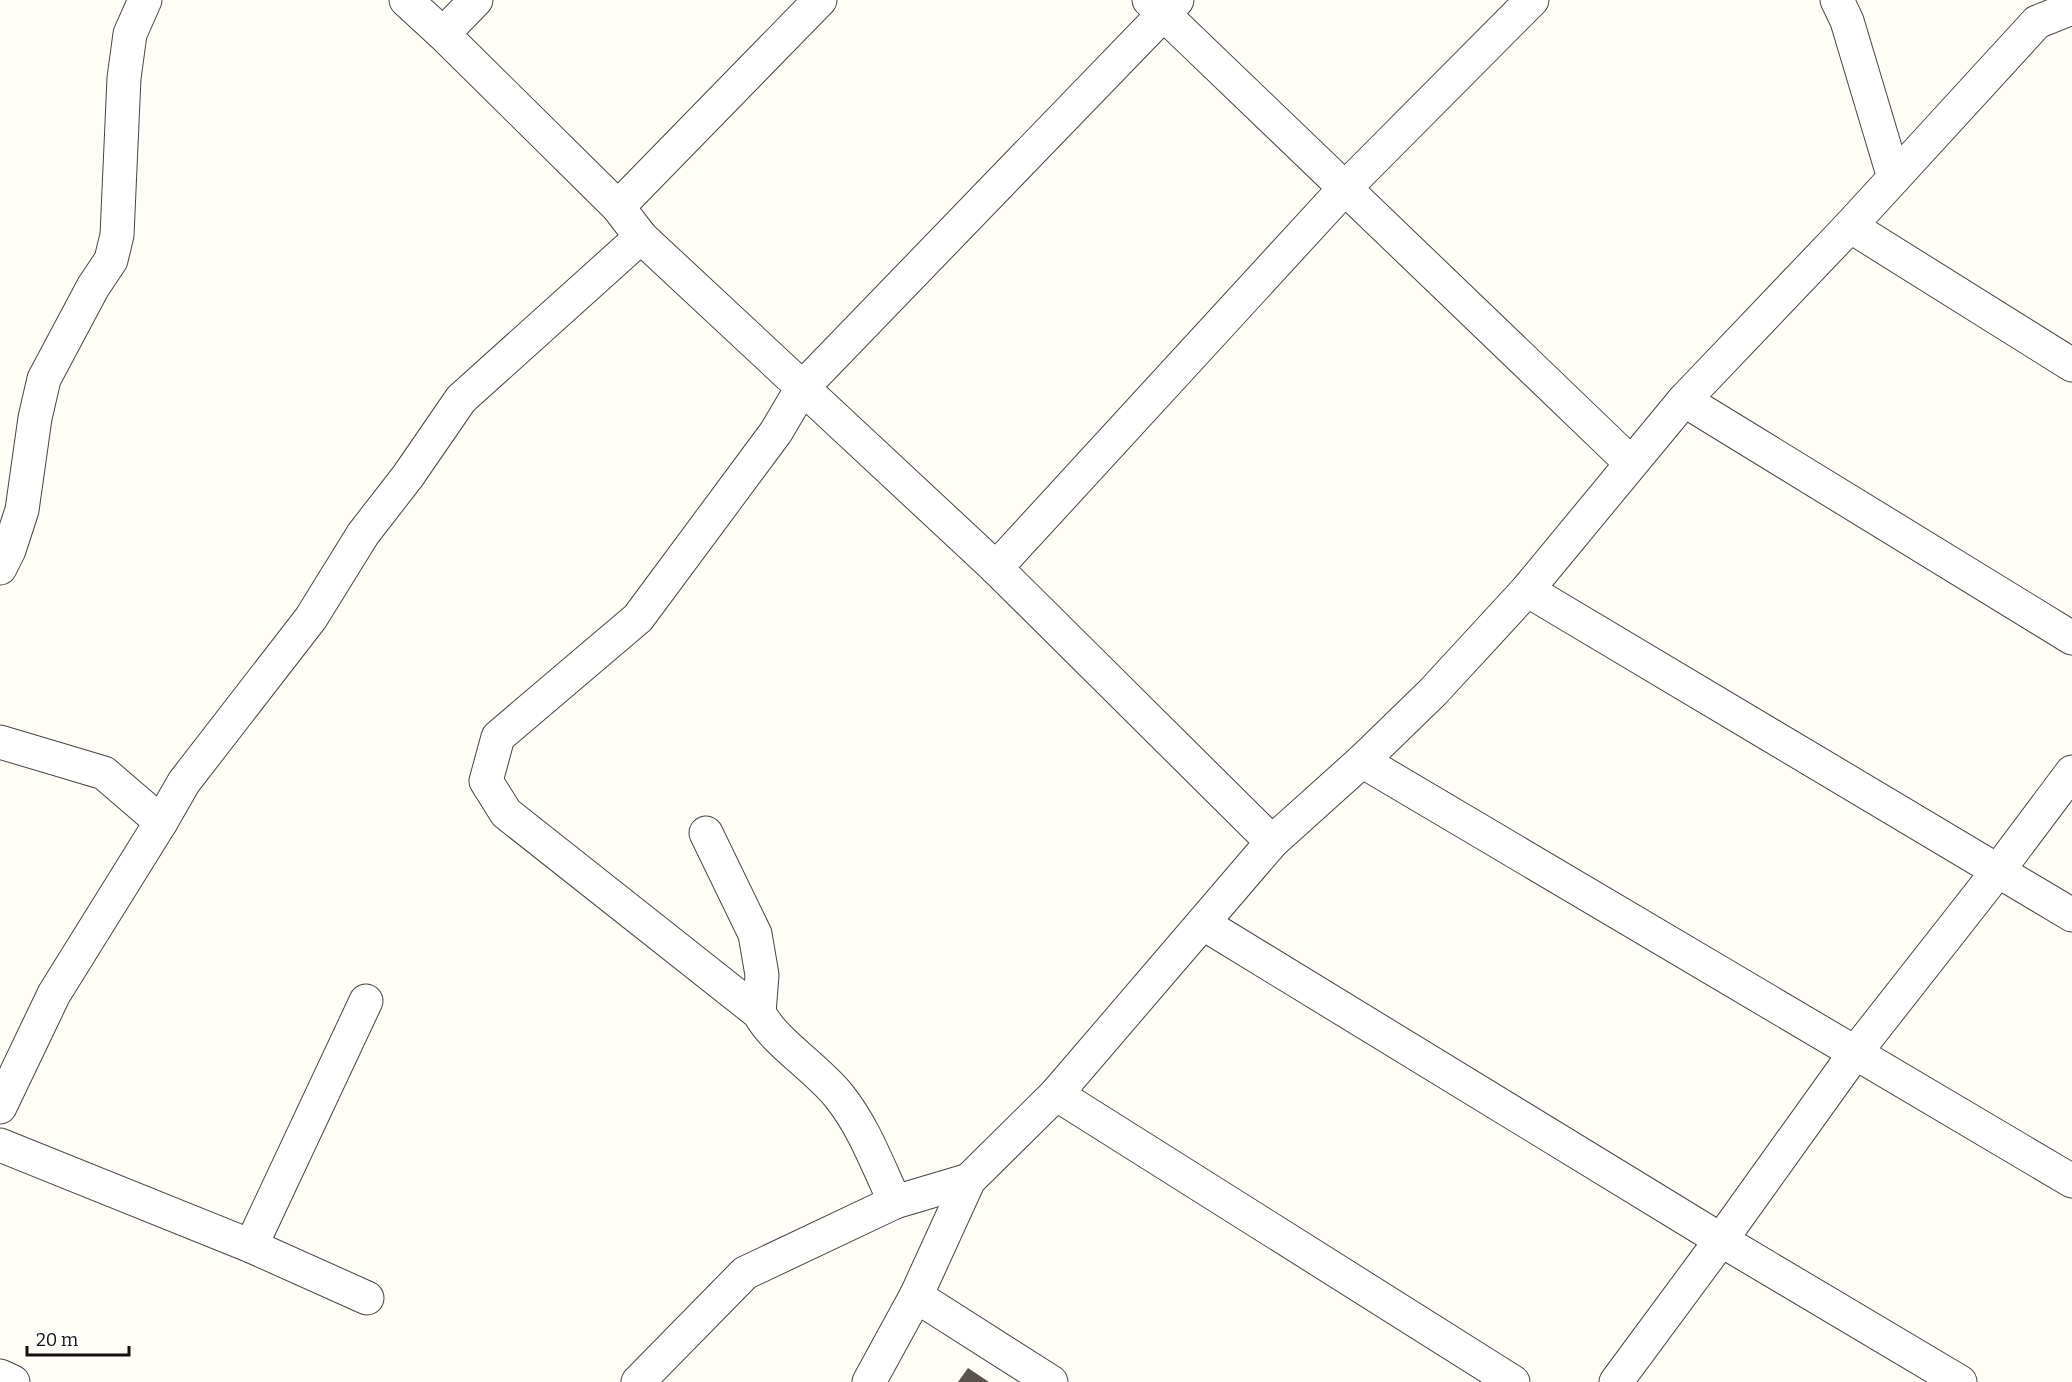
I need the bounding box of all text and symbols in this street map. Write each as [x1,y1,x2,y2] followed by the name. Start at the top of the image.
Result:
[27,1319,129,1357] scale bar
[36,1329,78,1351] text: 20 m

